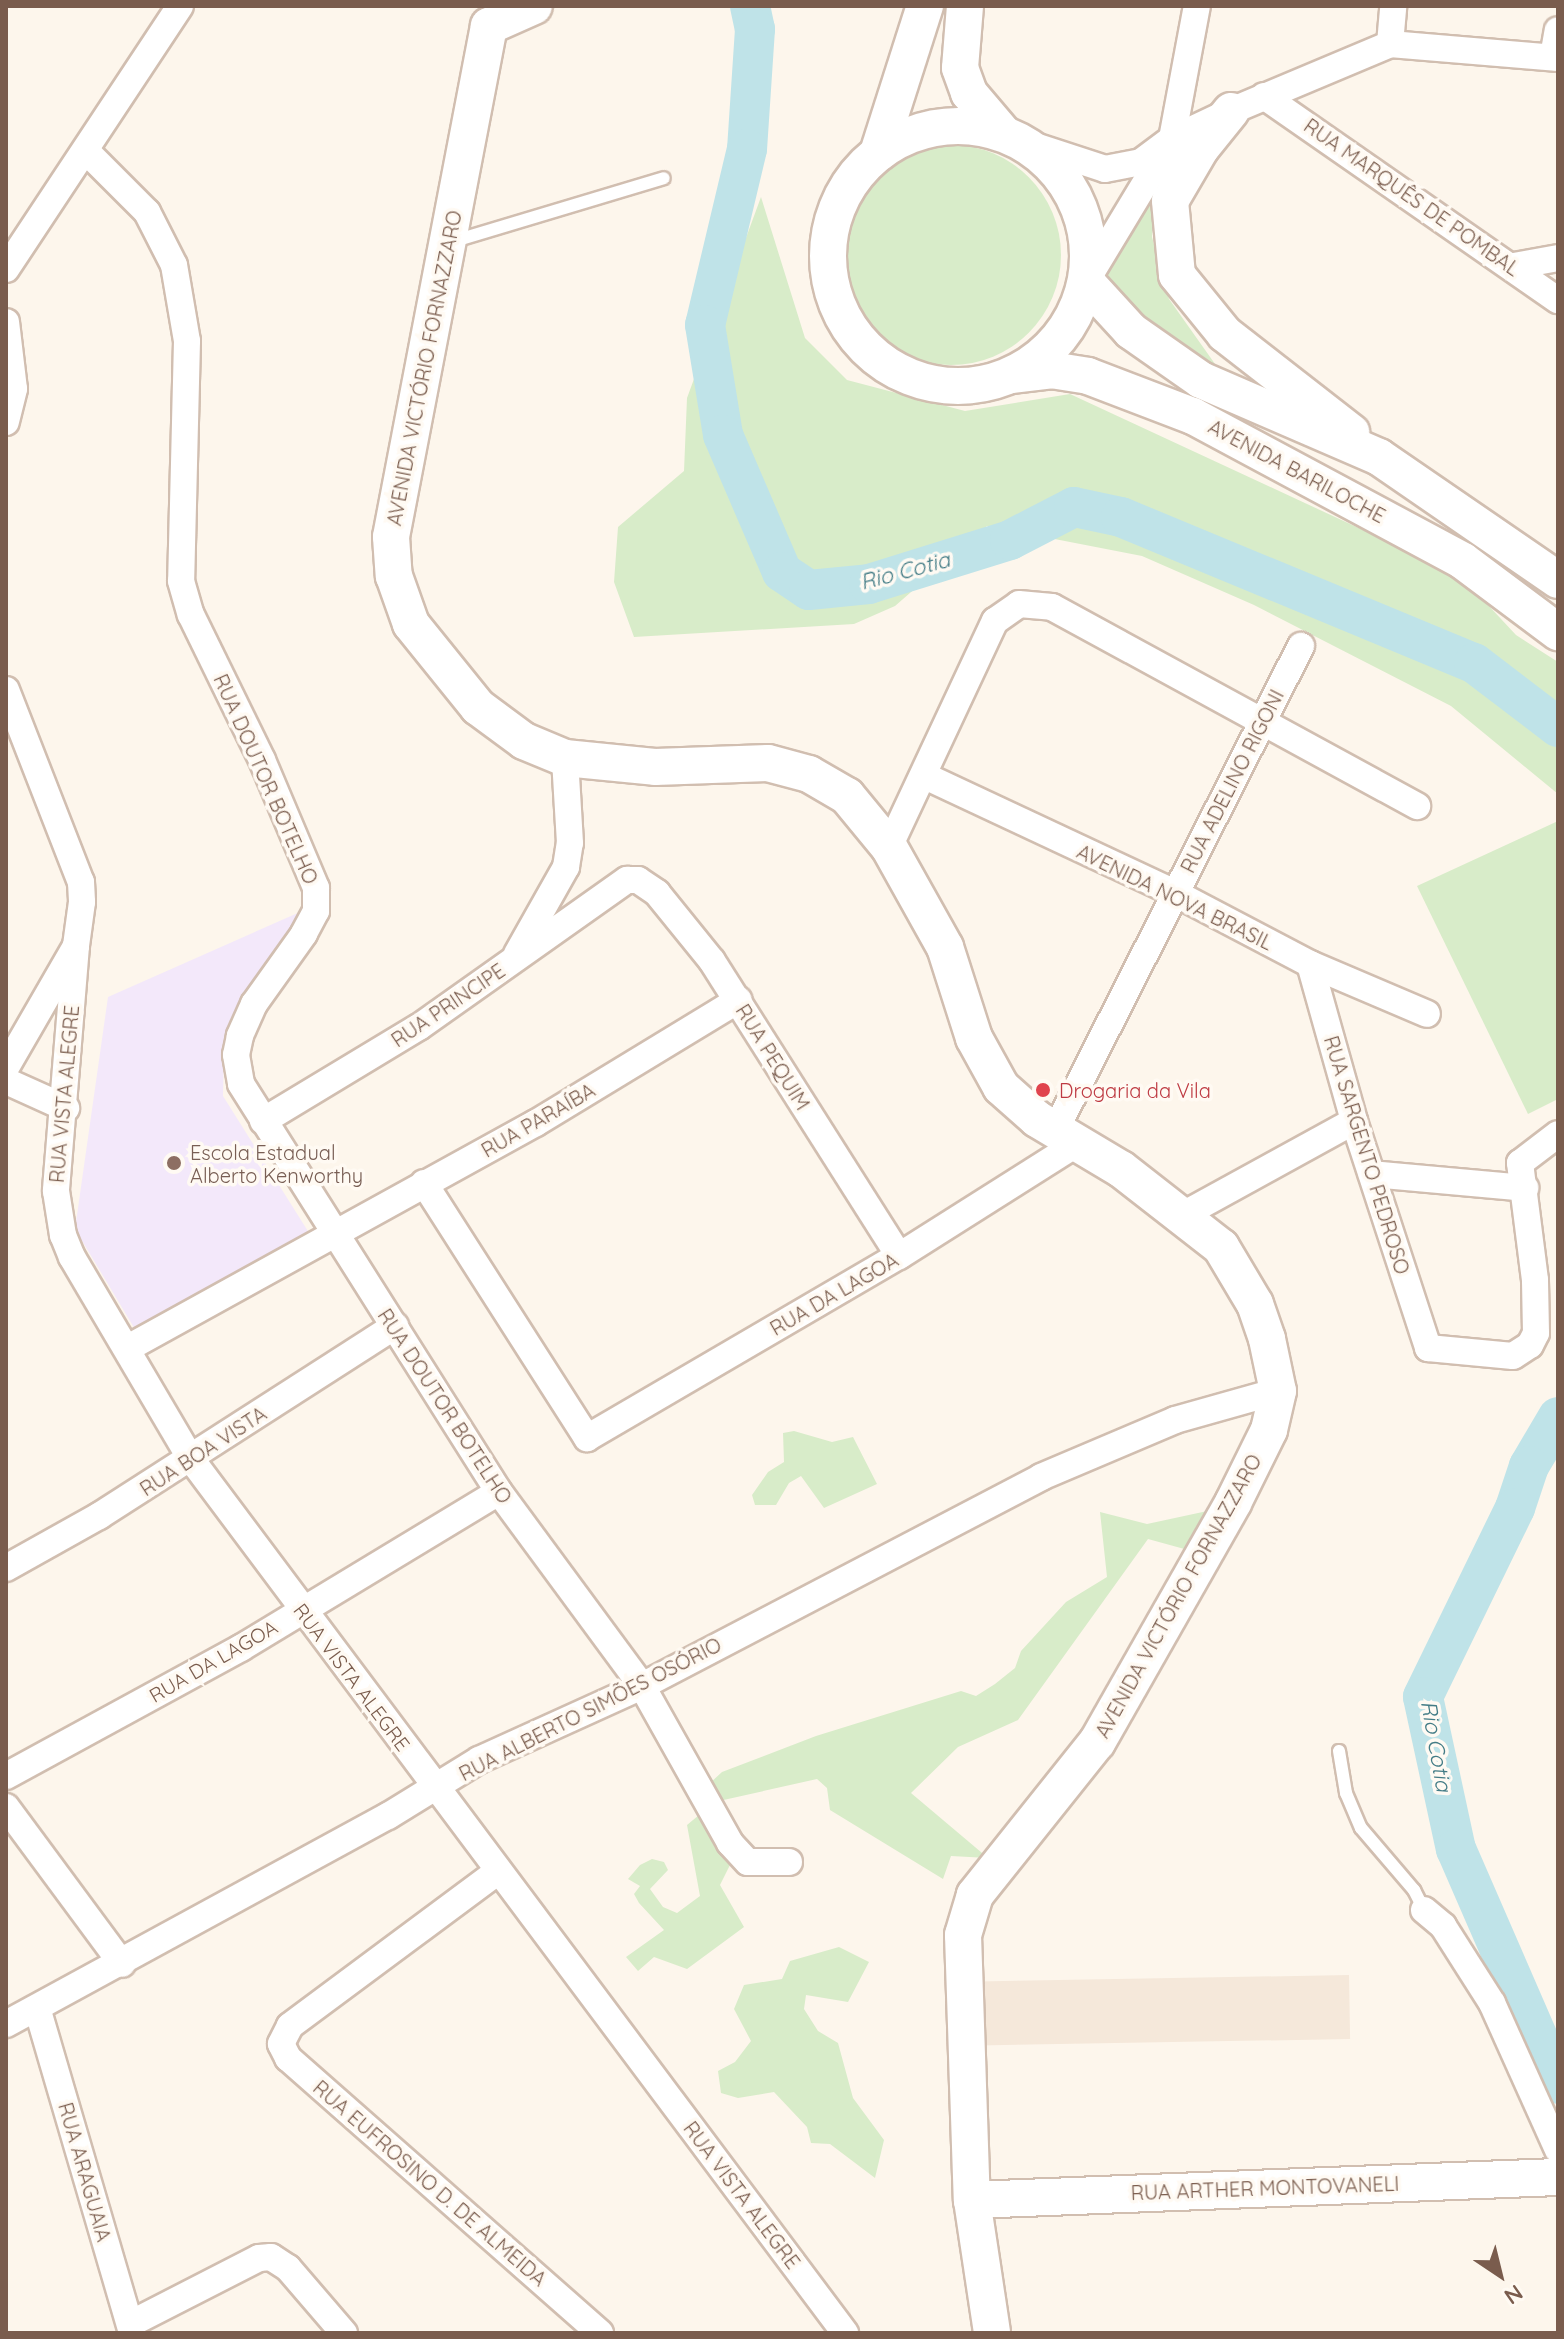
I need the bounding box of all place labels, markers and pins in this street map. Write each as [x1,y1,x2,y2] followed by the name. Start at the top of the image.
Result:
[1059,1078,1211,1102] place label: Drogaria da Vila
[1034,1081,1052,1099] marker: Drogaria da Vila
[190,1140,363,1187] place label: Escola Estadual Alberto Kenworthy
[165,1154,183,1172] marker: Escola Estadual Alberto Kenworthy

